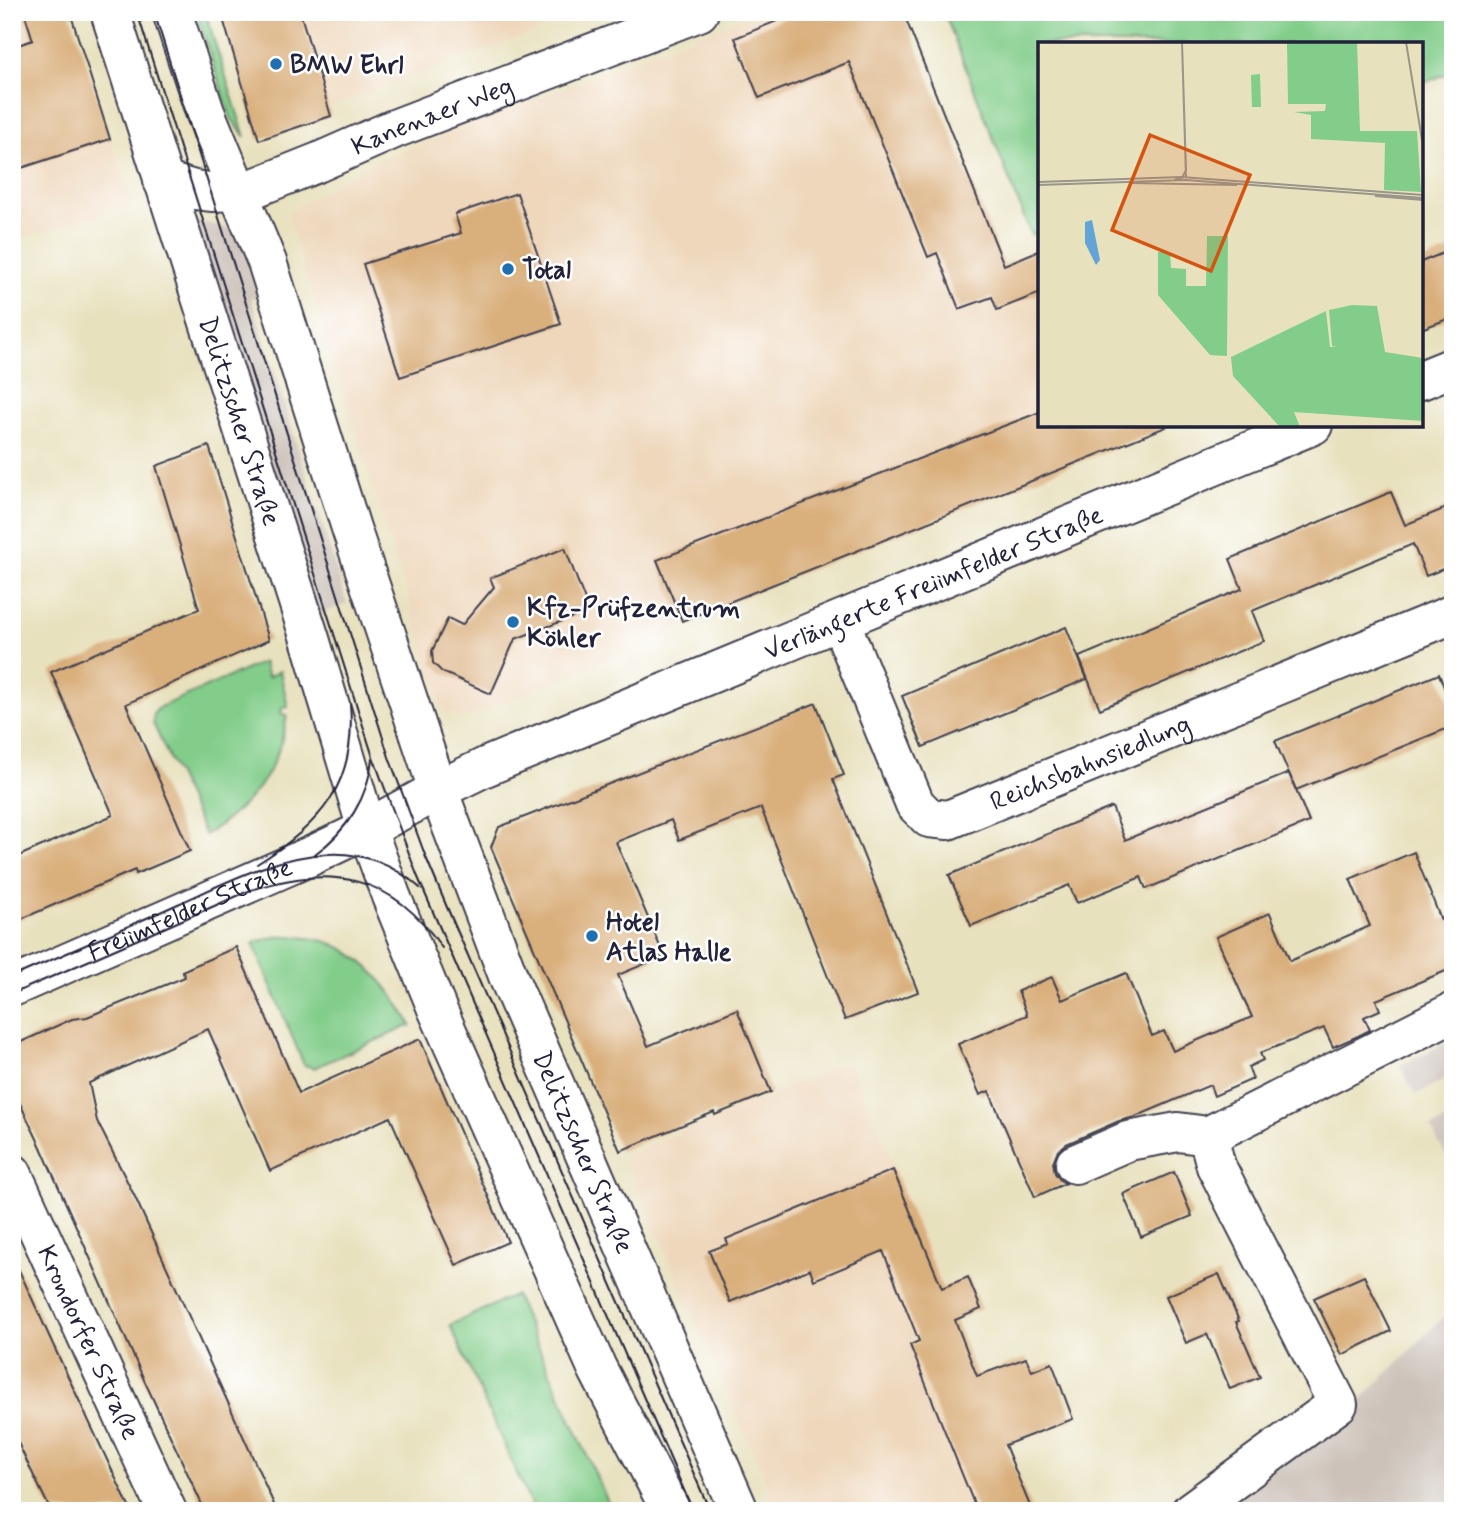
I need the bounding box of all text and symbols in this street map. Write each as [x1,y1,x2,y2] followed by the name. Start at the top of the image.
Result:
[1038,42,1423,427] inset map
[290,49,404,83] place label: BMW Ehrl
[268,56,284,72] marker: BMW Ehrl
[347,70,519,165] street label: Kanenaer Weg
[522,254,571,288] place label: Total
[500,261,516,277] marker: Total
[189,313,288,530] street label: Delitzscher Straße
[759,499,1109,669] street label: Verlängerte Freiimfelder Straße
[527,592,740,656] place label: Kfz-Prüfzentrum Köhler
[505,614,521,630] marker: Kfz-Prüfzentrum Köhler
[985,708,1197,820] street label: Reichsbahnsiedlung
[83,851,298,971] street label: Freiimfelder Straße
[606,906,731,970] place label: Hotel Atlas Halle
[584,928,600,944] marker: Hotel Atlas Halle
[523,1046,641,1259] street label: Delitzscher Straße
[28,1240,147,1446] street label: Krondorfer Straße

